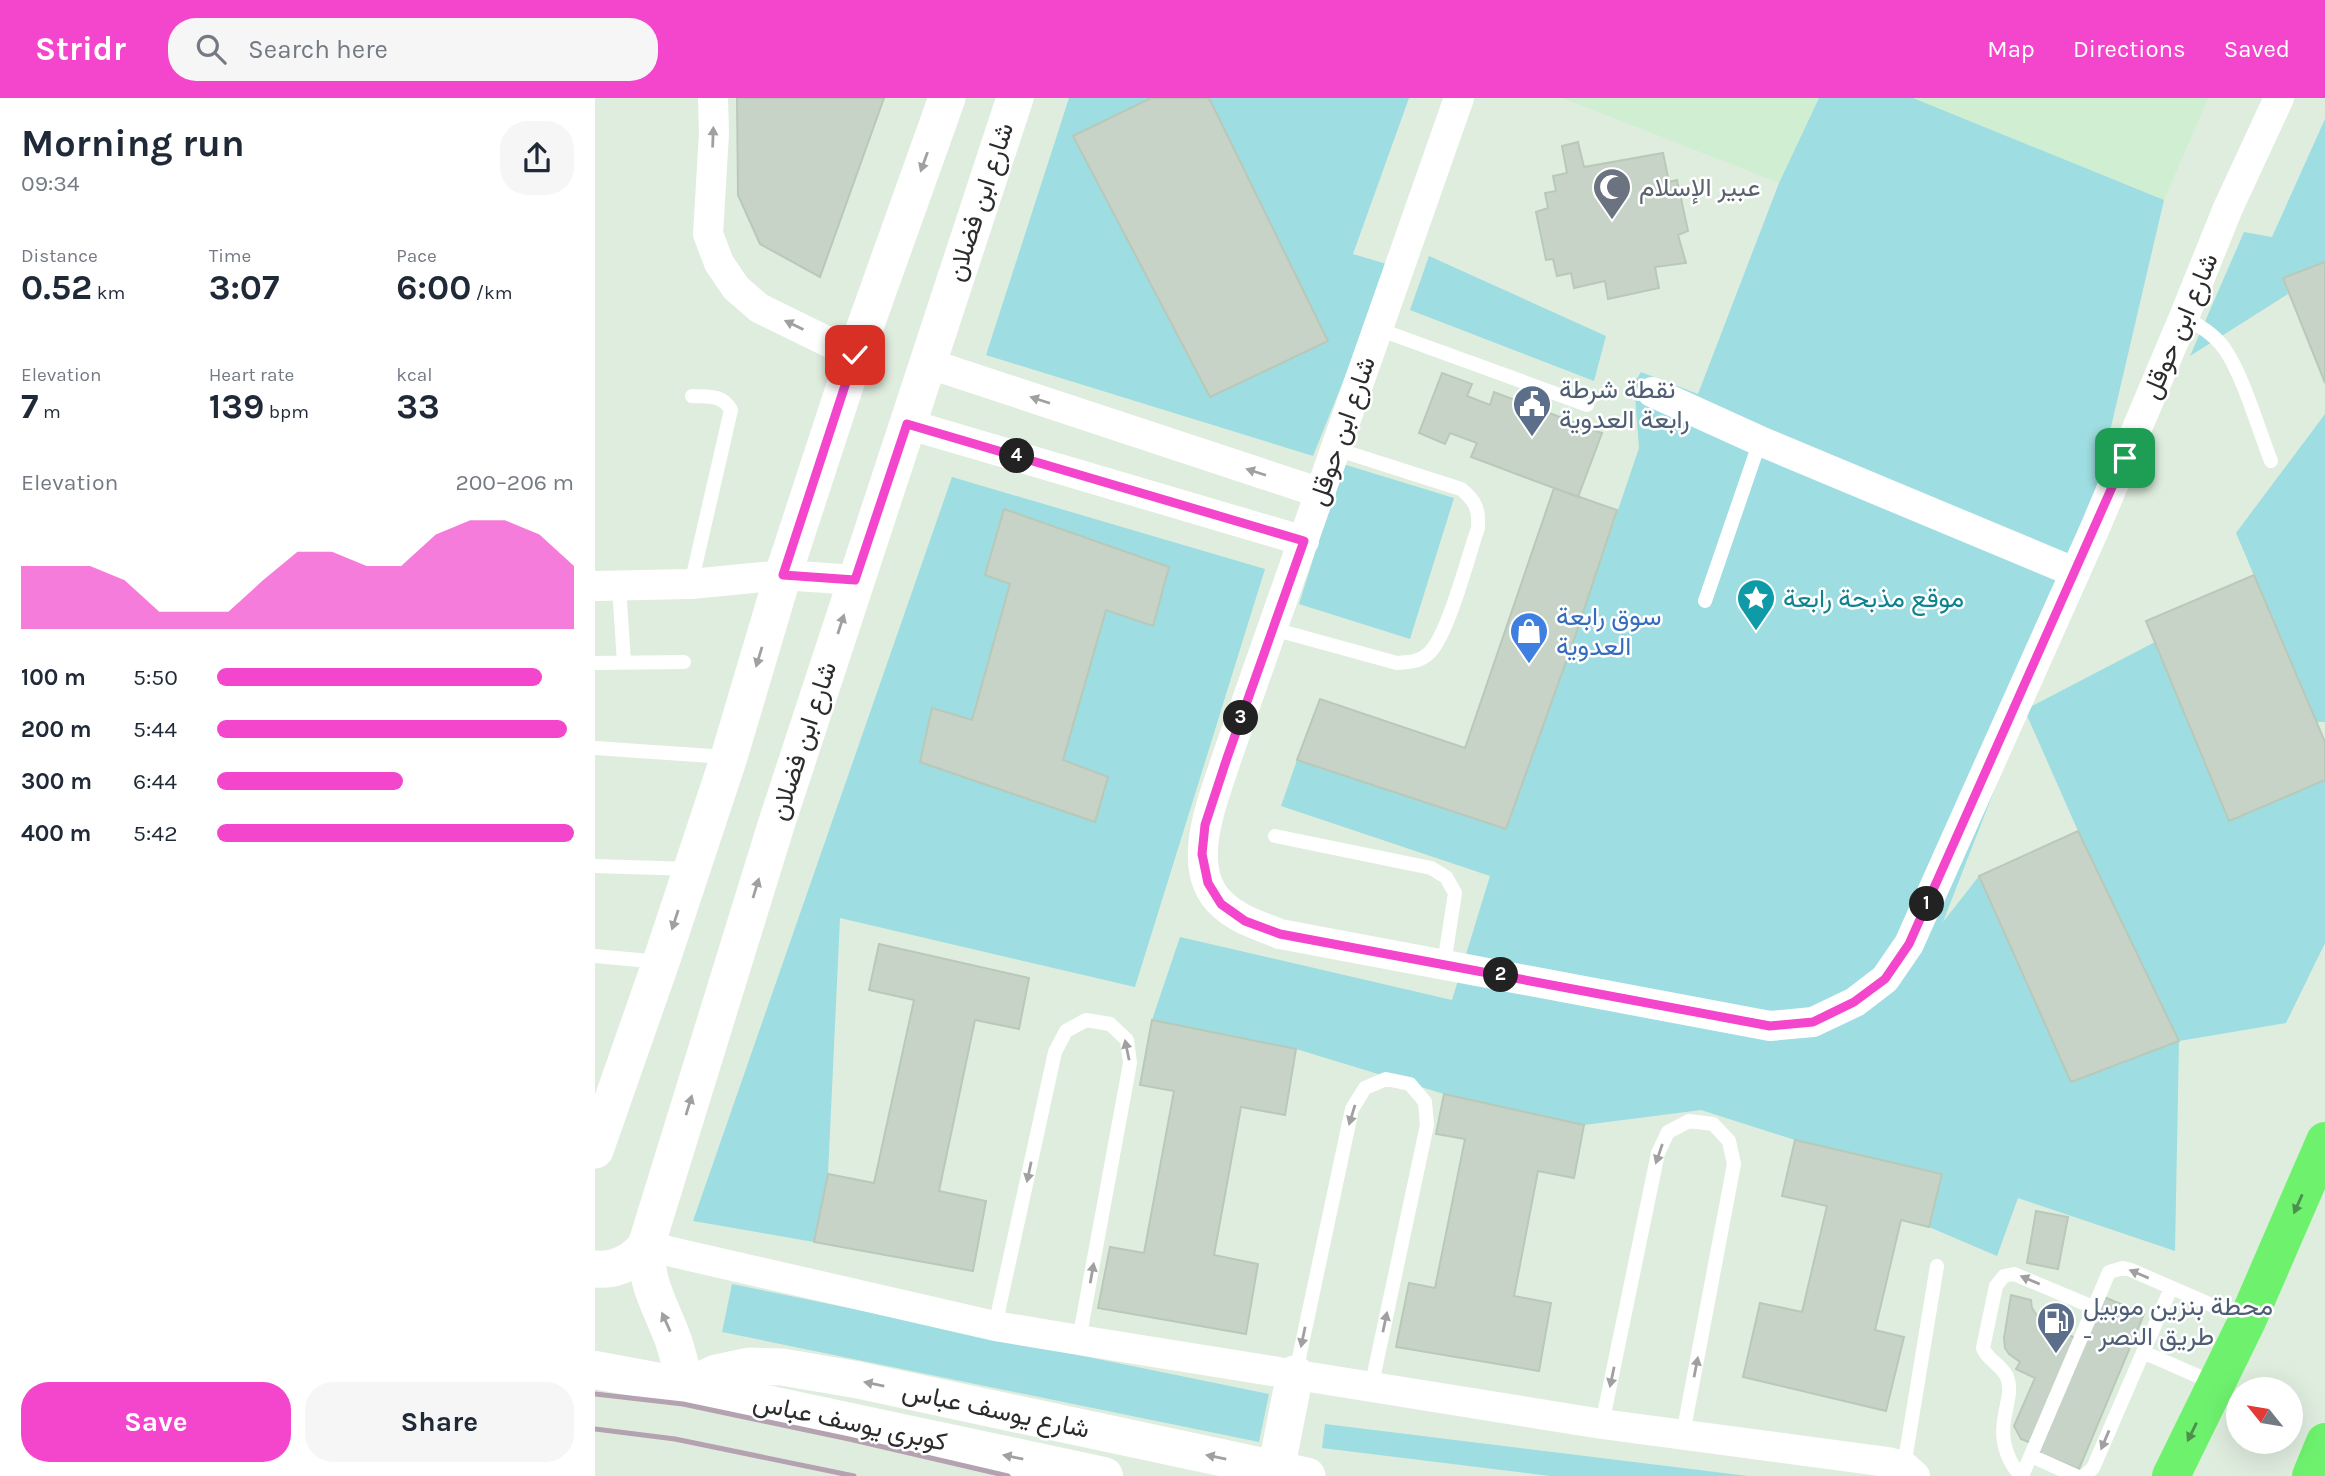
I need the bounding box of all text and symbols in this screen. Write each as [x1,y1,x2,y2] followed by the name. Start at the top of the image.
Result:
[168,18,658,81] search box
[35,30,126,68] text: Stridr
[192,30,230,68] icon: search
[248,34,388,65] text: Search here
[1987,35,2035,63] text: Map
[2073,35,2186,63] text: Directions
[2224,35,2290,63] text: Saved
[940,119,1022,286] street label: شارع ابن فضلان
[21,121,245,166] text: Morning run
[500,121,574,195] button: share
[707,126,719,148] one-way arrow
[918,152,929,173] one-way arrow
[1591,166,1633,221] mosque icon: عبير الإسلام
[21,170,80,197] text: 09:34
[1639,172,1761,205] place label: عبير الإسلام
[21,245,98,267] text: Distance
[209,245,251,267] text: Time
[396,245,437,267] text: Pace
[2135,248,2226,404] street label: شارع ابن حوقل
[21,267,92,308] text: 0.52
[209,267,279,308] text: 3:07
[396,267,471,308] text: 6:00
[92,282,125,304] text: km
[471,282,512,304] text: /km
[784,319,804,331] one-way arrow
[825,325,885,385] pin
[836,336,874,374] icon: check
[1302,352,1384,510] street label: شارع ابن حوقل
[21,364,101,386] text: Elevation
[209,364,294,386] text: Heart rate
[396,364,433,386] text: kcal
[1559,374,1690,435] place label: نقطة شرطة رابعة العدوية
[1511,383,1553,438] public building icon: نقطة شرطة رابعة العدوية
[21,386,38,427] text: 7
[209,386,264,427] text: 139
[396,386,440,427] text: 33
[1029,394,1050,405] one-way arrow
[38,401,61,423] text: m
[264,401,309,423] text: bpm
[2095,428,2155,488] pin
[999,438,1035,474] pin: 4
[2106,439,2144,477] icon: arrive
[1011,444,1022,466] text: 4
[1245,466,1266,476] one-way arrow
[21,469,118,496] text: Elevation
[455,469,574,496] text: 200–206 m
[1735,577,1777,632] place icon: موقع مذبحة رابعة
[1783,583,1964,616] place label: موقع مذبحة رابعة
[1556,601,1661,662] place label: سوق رابعة العدوية
[1508,610,1550,665] shop icon: سوق رابعة العدوية
[836,614,847,635] one-way arrow
[753,647,763,668] one-way arrow
[763,658,845,825] street label: شارع ابن فضلان
[21,664,86,691] text: 100 m
[133,664,178,691] text: 5:50
[1223,700,1259,736] pin: 3
[1235,706,1246,728] text: 3
[21,716,92,743] text: 200 m
[133,716,177,743] text: 5:44
[21,768,92,795] text: 300 m
[133,768,177,795] text: 6:44
[21,820,91,847] text: 400 m
[133,820,177,847] text: 5:42
[752,877,762,898] one-way arrow
[1909,886,1945,922] pin: 1
[1923,892,1930,914] text: 1
[669,910,679,931] one-way arrow
[1483,958,1518,992] pin: 2
[1495,963,1506,985] text: 2
[1122,1038,1133,1060] one-way arrow
[685,1094,695,1115] one-way arrow
[1346,1105,1356,1126] one-way arrow
[1653,1144,1664,1165] one-way arrow
[1023,1161,1034,1183] one-way arrow
[2292,1193,2303,1214] one-way arrow
[1086,1262,1097,1284] one-way arrow
[2129,1268,2150,1279] one-way arrow
[2020,1274,2040,1286] one-way arrow
[2083,1291,2273,1352] place label: محطة بنزين موبيل - طريق النصر
[2035,1300,2077,1355] fuel station icon: محطة بنزين موبيل - طريق النصر
[1380,1311,1391,1333] one-way arrow
[660,1312,672,1332] one-way arrow
[1297,1326,1308,1348] one-way arrow
[1690,1356,1701,1378] one-way arrow
[1606,1366,1617,1388] one-way arrow
[899,1375,1092,1447] street label: شارع يوسف عباس
[2226,1377,2303,1454] north arrow
[2226,1377,2303,1454] map controls
[863,1378,885,1389] one-way arrow
[21,1382,291,1462] button: Save
[305,1382,574,1462] button: Share
[750,1386,950,1458] street label: كوبرى يوسف عباس
[2187,1422,2198,1442] one-way arrow
[2099,1430,2111,1450] one-way arrow
[1002,1451,1024,1462] one-way arrow
[1205,1451,1227,1462] one-way arrow

